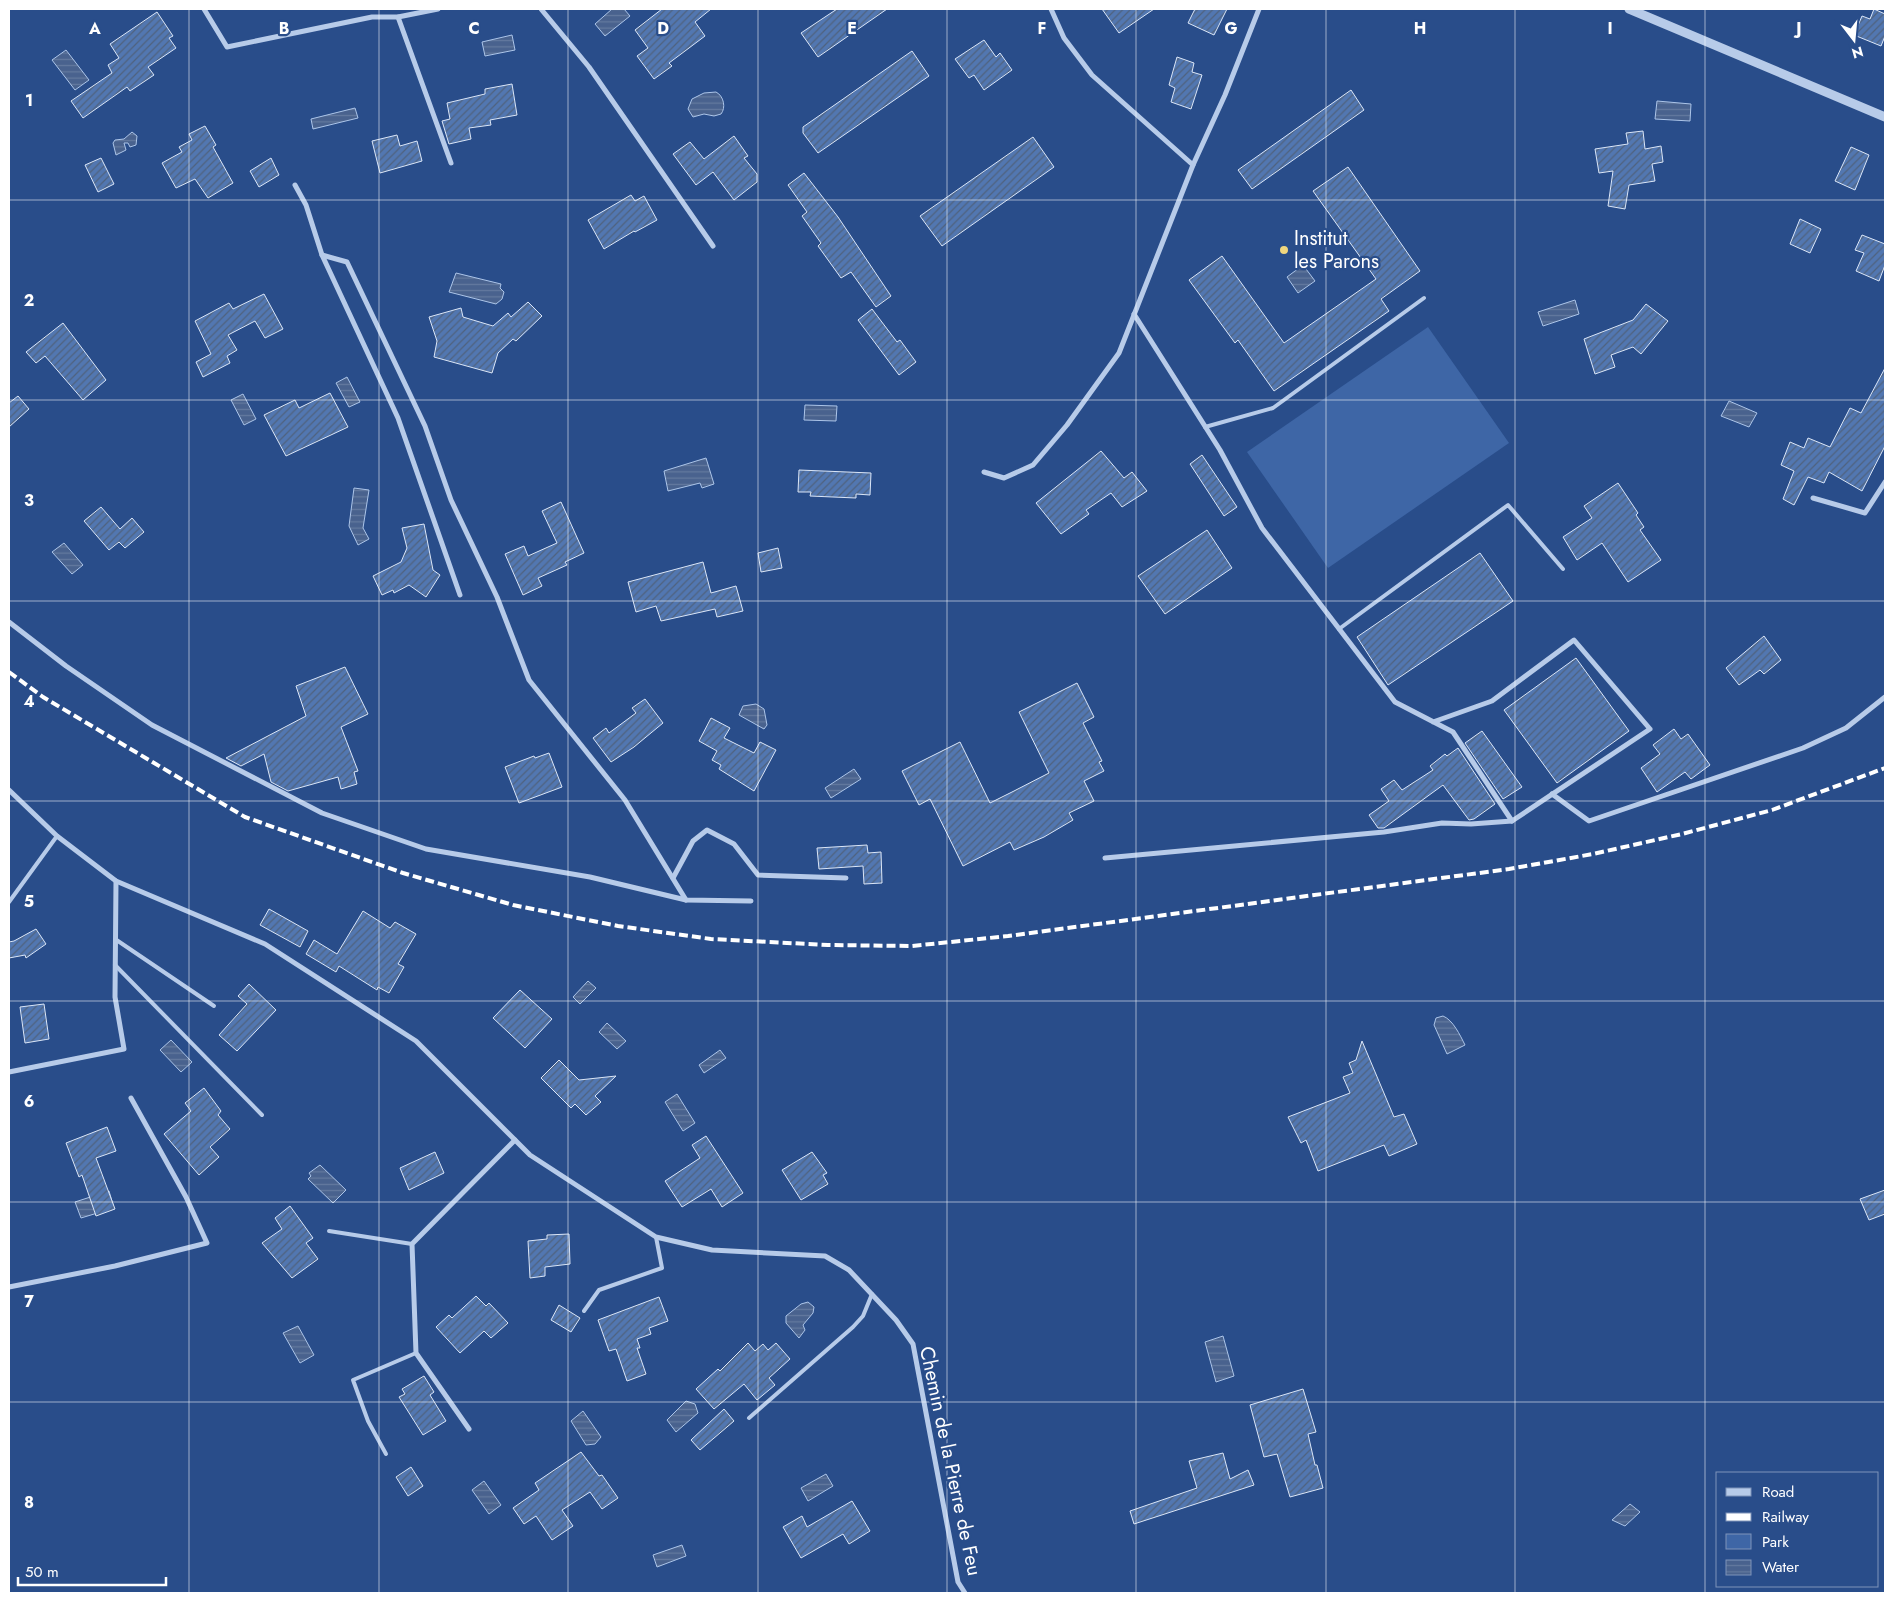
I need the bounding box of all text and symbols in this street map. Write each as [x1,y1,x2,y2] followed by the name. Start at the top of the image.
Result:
[1829,15,1879,65] north arrow
[88,17,101,40] text: A
[279,17,289,40] text: B
[468,17,480,40] text: C
[657,17,669,40] text: D
[847,17,857,40] text: E
[1038,17,1046,40] text: F
[1224,17,1238,40] text: G
[1414,17,1426,40] text: H
[1607,17,1613,40] text: I
[1793,17,1802,40] text: J
[1849,41,1866,64] text: N
[25,89,33,112] text: 1
[1294,224,1379,276] place label: Institut les Parons
[1278,244,1290,256] marker: Institut les Parons
[24,289,34,312] text: 2
[24,489,34,512] text: 3
[23,690,35,713] text: 4
[24,890,34,913] text: 5
[24,1090,34,1113] text: 6
[24,1290,34,1313] text: 7
[912,1344,989,1578] street label: Chemin de la Pierre de Feu
[1716,1472,1879,1587] legend
[1762,1481,1794,1503] text: Road
[24,1491,34,1514] text: 8
[1762,1506,1809,1528] text: Railway
[1762,1531,1789,1553] text: Park
[18,1554,165,1586] scale bar
[1762,1556,1800,1578] text: Water
[25,1561,59,1583] text: 50 m

